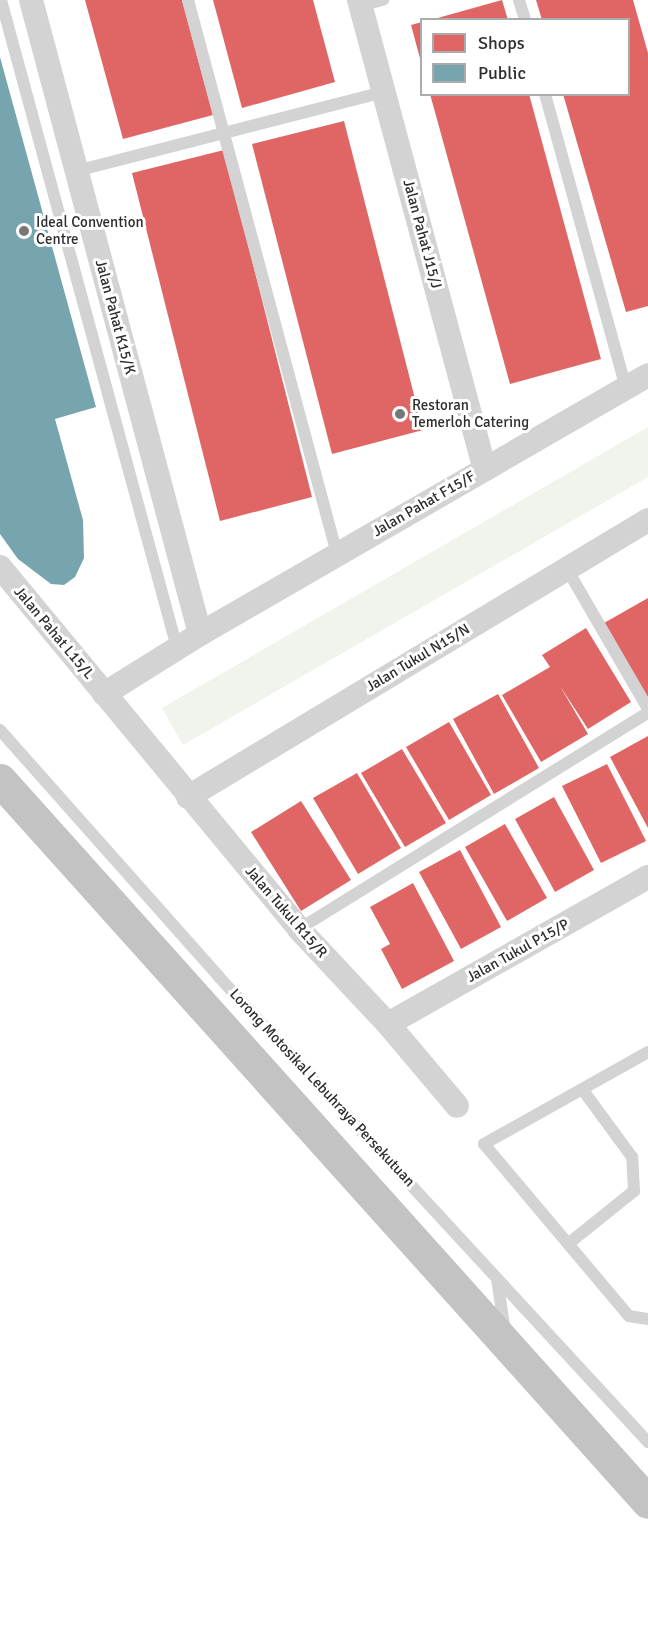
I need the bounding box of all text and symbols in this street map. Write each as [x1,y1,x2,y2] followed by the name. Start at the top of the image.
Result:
[420,18,630,96] legend
[478,32,525,54] text: Shops
[478,62,526,84] text: Public
[399,178,445,290] street label: Jalan Pahat J15/J
[36,213,144,248] place label: Ideal Convention Centre
[17,224,31,238] marker: Ideal Convention Centre
[91,258,139,376] street label: Jalan Pahat K15/K
[412,396,529,431] place label: Restoran Temerloh Catering
[393,407,407,421] marker: Restoran Temerloh Catering
[369,467,479,541] street label: Jalan Pahat F15/F
[10,583,98,683] street label: Jalan Pahat L15/L
[363,620,473,696] street label: Jalan Tukul N15/N
[241,863,331,961] street label: Jalan Tukul R15/R
[464,915,572,987] street label: Jalan Tukul P15/P
[226,985,418,1191] street label: Lorong Motosikal Lebuhraya Persekutuan

